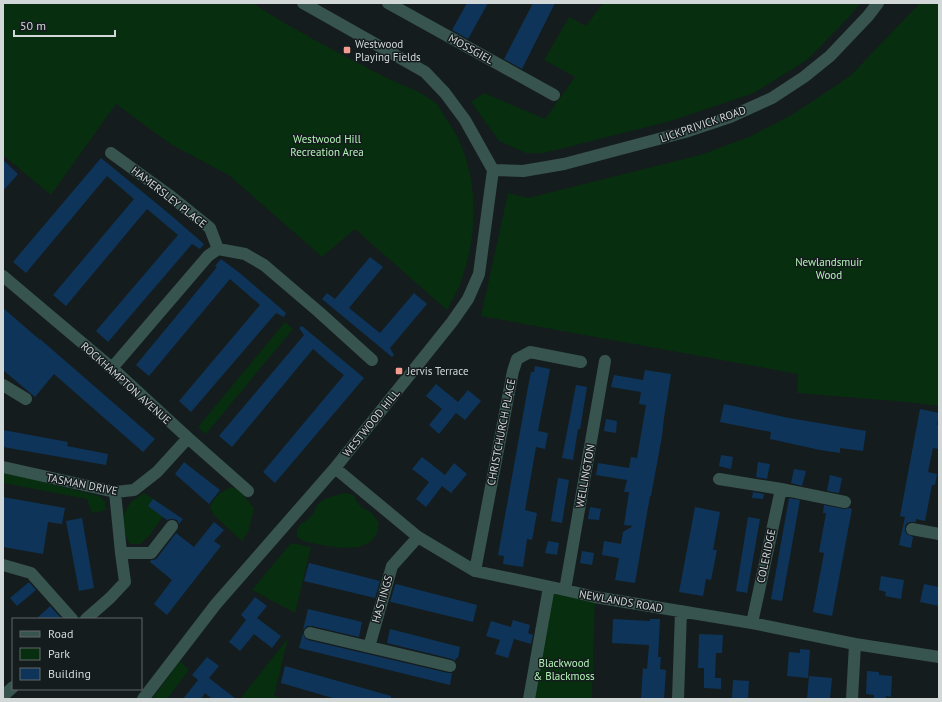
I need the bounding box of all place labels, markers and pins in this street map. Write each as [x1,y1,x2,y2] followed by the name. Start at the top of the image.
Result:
[355,37,421,64] place label: Westwood Playing Fields
[342,45,352,55] marker: Westwood Playing Fields
[406,364,469,378] place label: Jervis Terrace
[394,366,404,376] marker: Jervis Terrace

